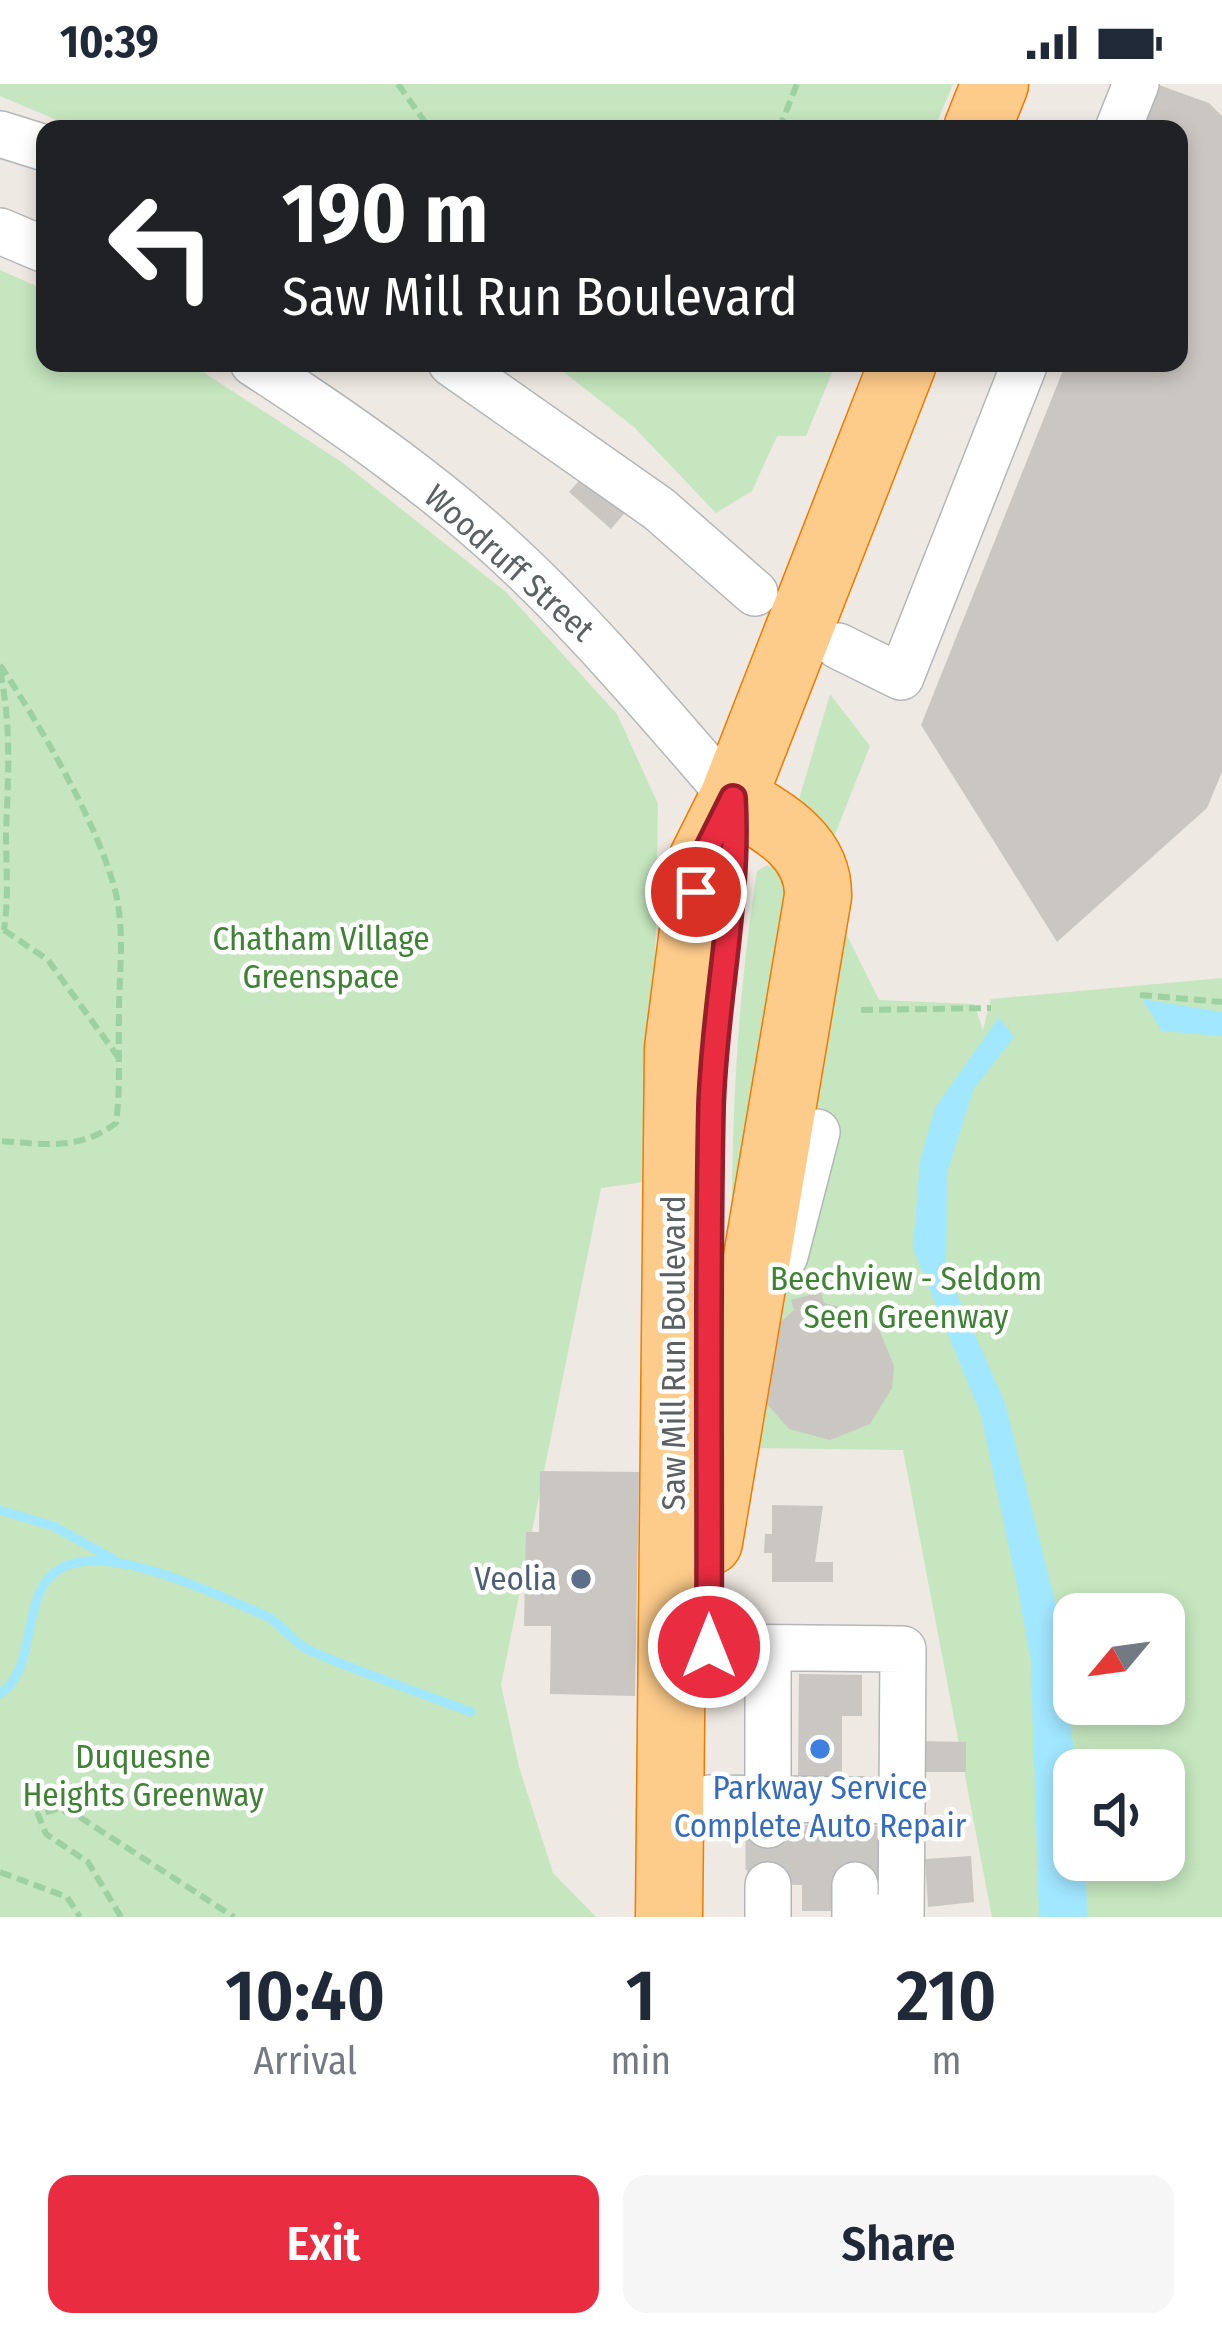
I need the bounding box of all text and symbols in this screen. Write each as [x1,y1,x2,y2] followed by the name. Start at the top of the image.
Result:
[60,15,159,69] text: 10:39
[282,163,488,264] text: 190 m
[84,168,240,324] icon: left
[282,265,798,329] text: Saw Mill Run Boulevard
[416,476,602,650] street label: Woodruff Street
[645,841,747,943] pin
[663,859,729,925] icon: arrive
[213,919,429,997] park label: Chatham Village Greenspace
[654,1195,694,1511] street label: Saw Mill Run Boulevard
[770,1259,1042,1337] park label: Beechview - Seldom Seen Greenway
[474,1559,557,1599] place label: Veolia
[568,1566,594,1592] marker: Veolia
[646,1584,772,1710] position arrow
[1053,1593,1185,1725] north arrow
[1053,1593,1185,1881] map controls
[807,1736,833,1762] marker: Parkway Service Complete Auto Repair
[22,1737,264,1815] park label: Duquesne Heights Greenway
[1053,1749,1185,1881] button: sound
[674,1768,967,1846] place label: Parkway Service Complete Auto Repair
[225,1953,385,2039] text: 10:40
[626,1953,656,2039] text: 1
[896,1953,997,2039] text: 210
[254,2038,357,2084] text: Arrival
[611,2038,671,2084] text: min
[931,2038,961,2084] text: m
[48,2175,599,2313] button: Exit
[623,2175,1174,2313] button: Share

